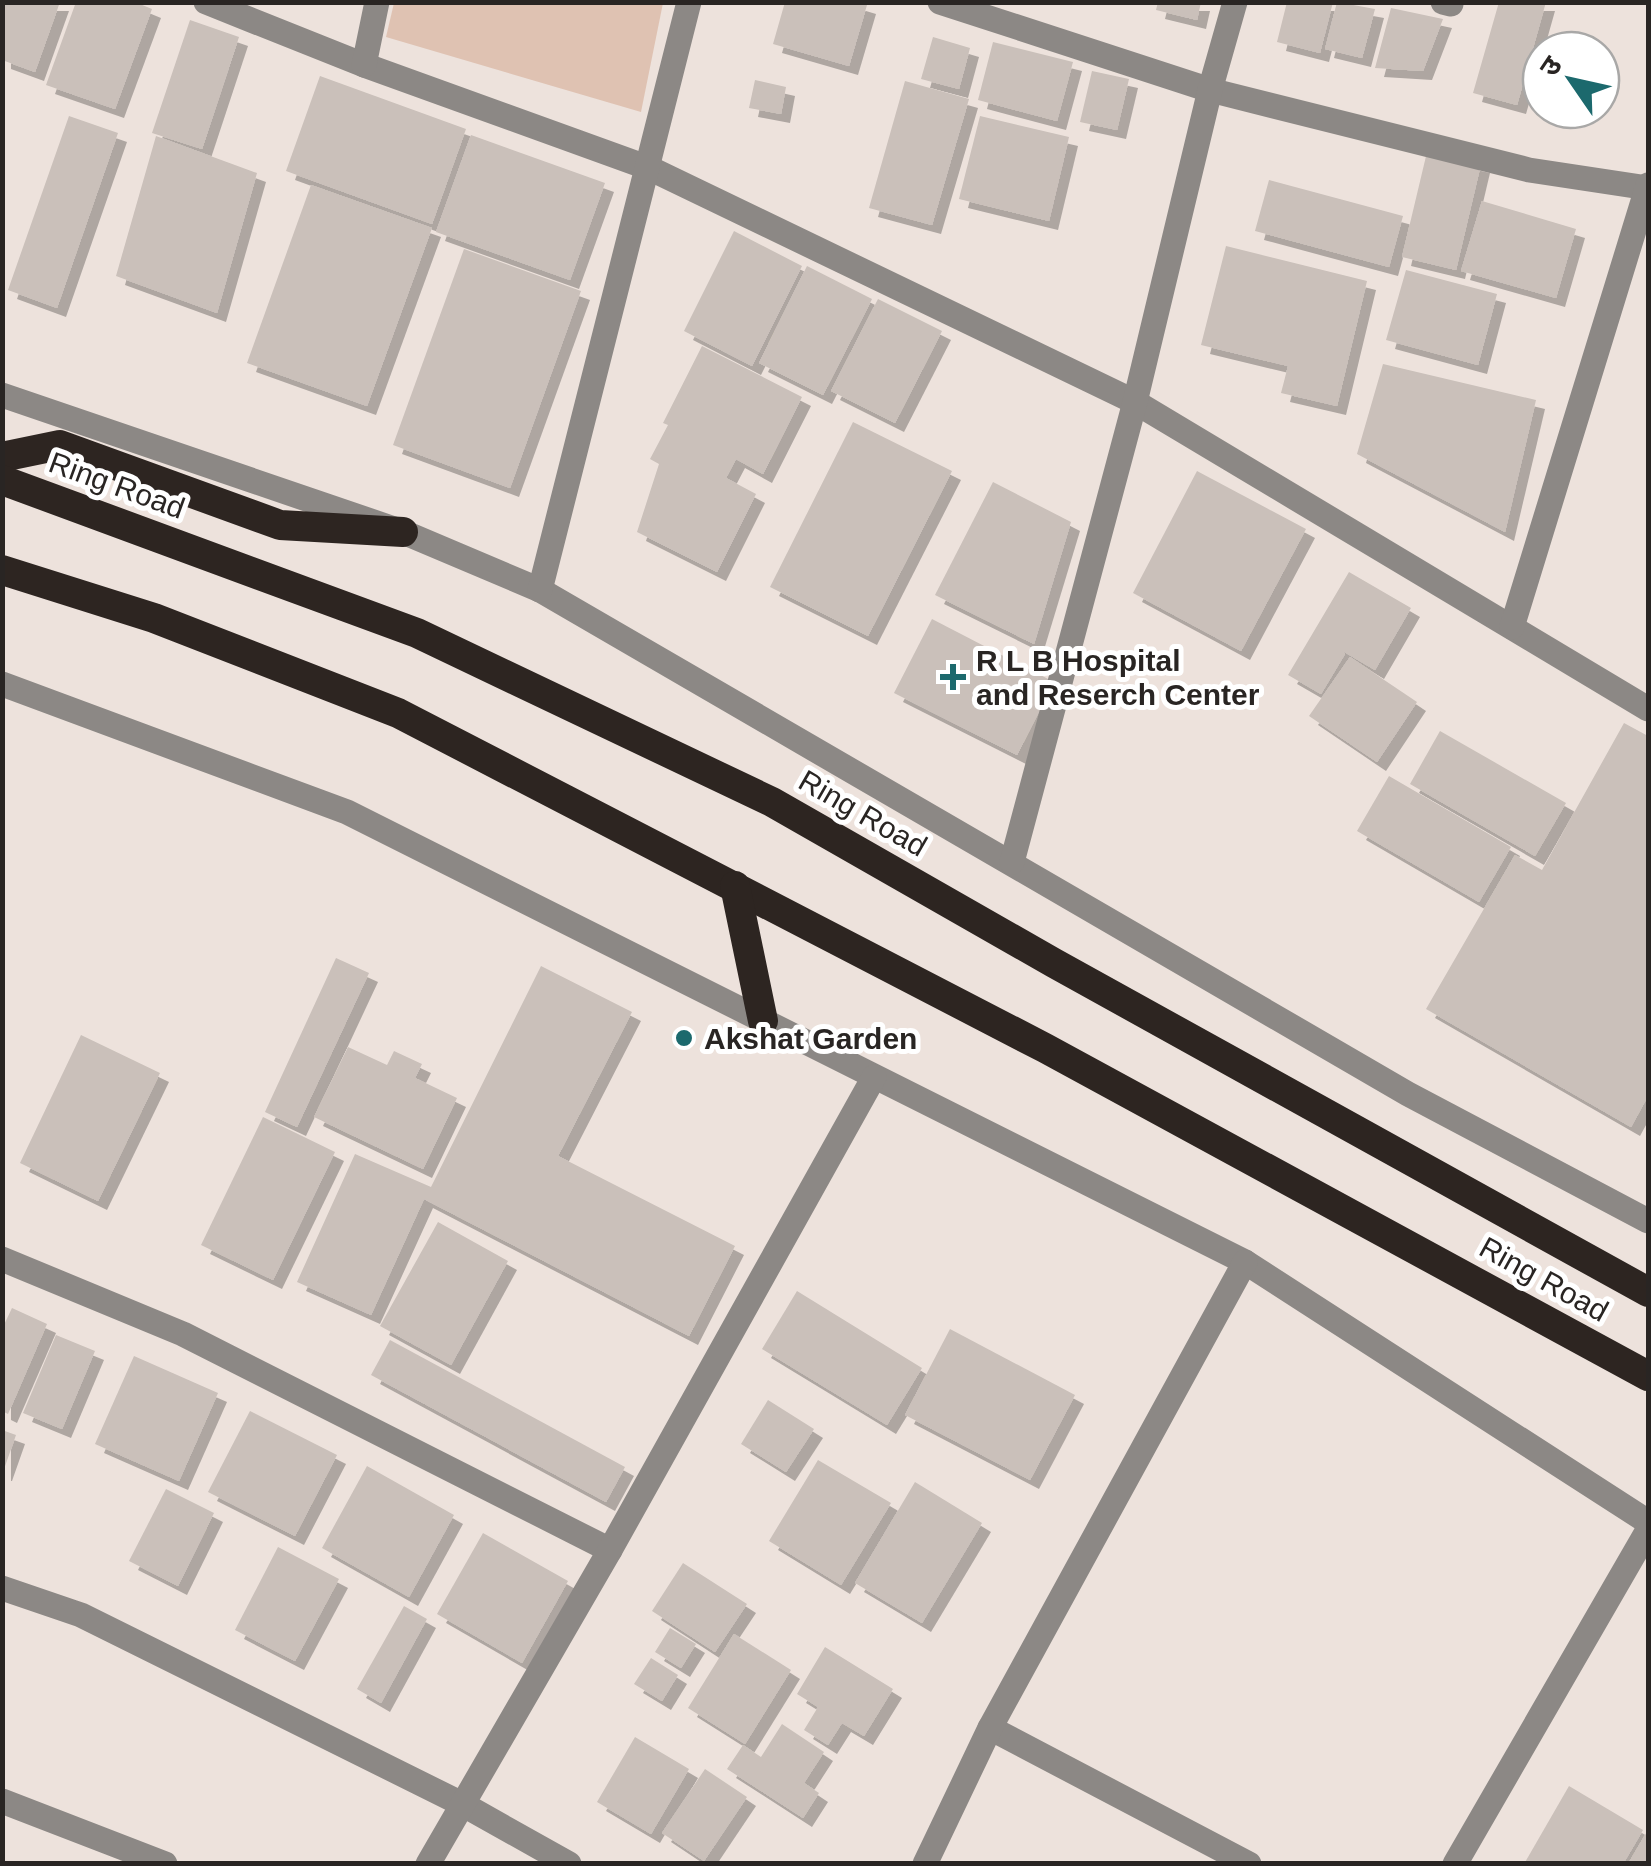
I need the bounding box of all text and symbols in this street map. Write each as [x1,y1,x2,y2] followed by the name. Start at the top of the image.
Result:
[1521,30,1621,130] north arrow
[1533,50,1568,82] text: उ
[45,445,189,525] street label: Ring Road
[976,644,1260,711] place label: R L B Hospital and Reserch Center
[940,664,966,690] marker: R L B Hospital and Reserch Center
[793,763,933,863] street label: Ring Road
[704,1022,917,1055] place label: Akshat Garden
[673,1027,695,1049] marker: Akshat Garden
[1474,1230,1614,1328] street label: Ring Road

